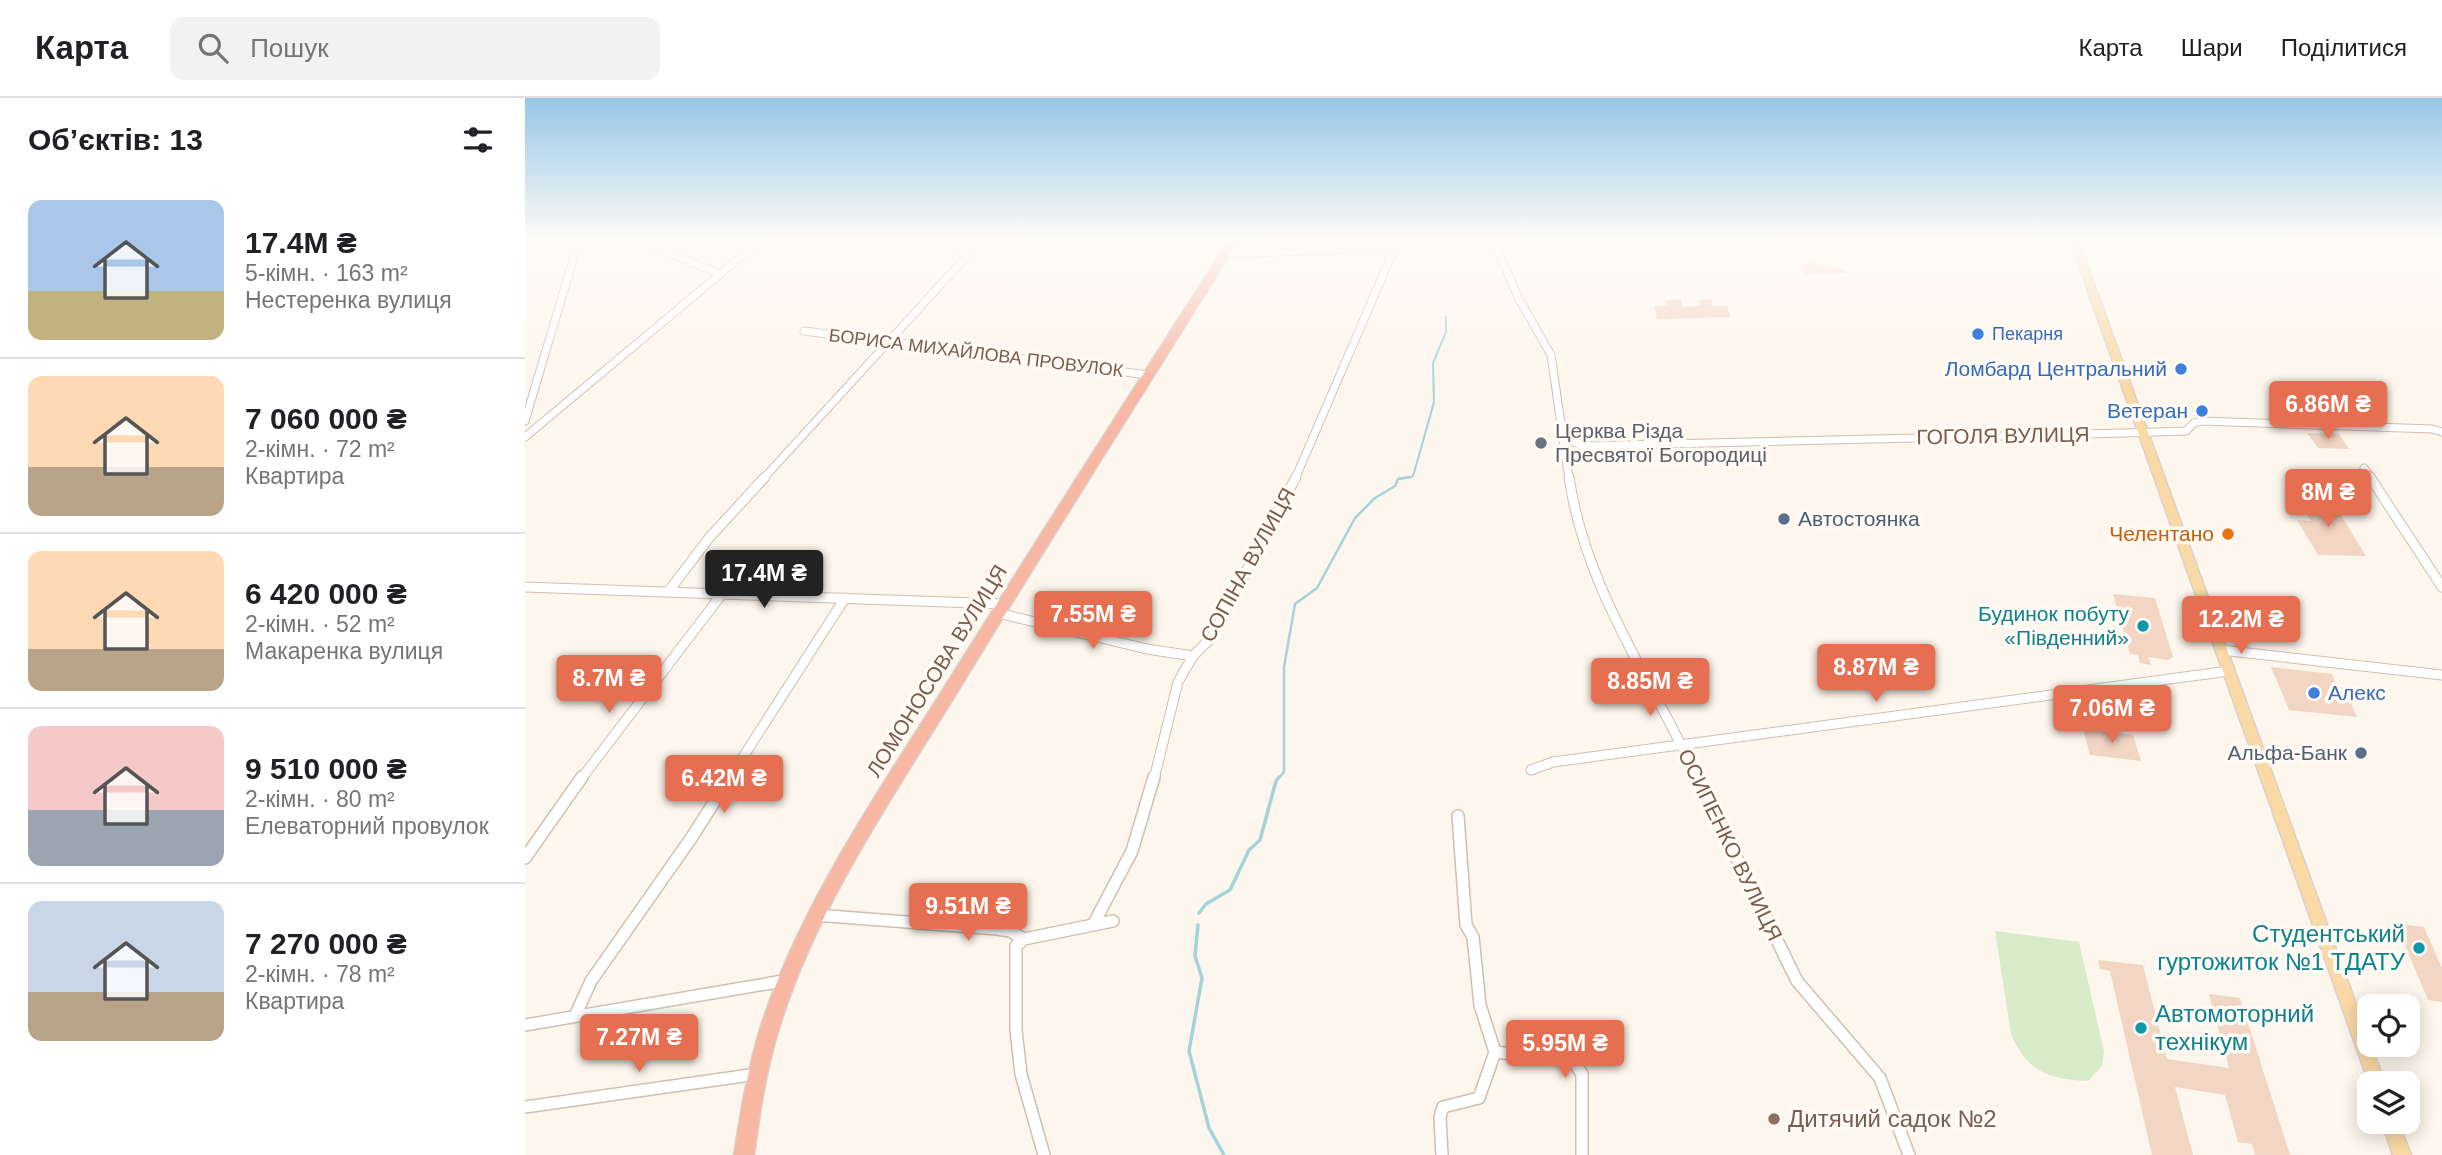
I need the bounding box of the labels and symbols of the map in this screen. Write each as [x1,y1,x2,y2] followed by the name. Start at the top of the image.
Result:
[828,324,1125,381] street label: БОРИСА МИХАЙЛОВА ПРОВУЛОК
[1992,324,2063,344] place label: Пекарня
[1970,326,1986,342] marker: Пекарня
[1945,357,2167,380] place label: Ломбард Центральний
[2173,361,2189,377] marker: Ломбард Центральний
[2263,382,2393,441] pin: 6.86M ₴
[2107,399,2188,422] place label: Ветеран
[2194,403,2210,419] marker: Ветеран
[1555,419,1767,466] place label: Церква Різда Пресвятої Богородиці
[1916,422,2090,449] street label: ГОГОЛЯ ВУЛИЦЯ
[1533,435,1549,451] marker: Церква Різда Пресвятої Богородиці
[2287,470,2369,529] pin: 8M ₴
[1196,484,1299,646] street label: СОПІНА ВУЛИЦЯ
[1798,507,1920,530] place label: Автостоянка
[1776,511,1792,527] marker: Автостоянка
[2109,522,2214,545] place label: Челентано
[2220,526,2236,542] marker: Челентано
[699,550,829,610] pin: 17.4M ₴
[862,561,1011,781] street label: ЛОМОНОСОВА ВУЛИЦЯ
[1028,592,1158,651] pin: 7.55M ₴
[2176,596,2306,656] pin: 12.2M ₴
[1978,602,2129,649] place label: Будинок побуту «Південний»
[2135,618,2151,634] marker: Будинок побуту «Південний»
[1811,644,1941,704] pin: 8.87M ₴
[552,656,666,715] pin: 8.7M ₴
[1585,658,1715,718] pin: 8.85M ₴
[2328,681,2386,704] place label: Алекс
[2306,685,2322,701] marker: Алекс
[2047,686,2177,745] pin: 7.06M ₴
[2228,741,2348,764] place label: Альфа-Банк
[1674,745,1787,944] street label: ОСИПЕНКО ВУЛИЦЯ
[2353,745,2369,761] marker: Альфа-Банк
[659,756,789,815] pin: 6.42M ₴
[903,884,1033,943] pin: 9.51M ₴
[2157,920,2406,975] place label: Студентський гуртожиток №1 ТДАТУ
[2411,940,2427,956] marker: Студентський гуртожиток №1 ТДАТУ
[2155,1000,2314,1055] place label: Автомоторний технікум
[574,1014,704,1074] pin: 7.27M ₴
[1500,1020,1630,1080] pin: 5.95M ₴
[2133,1020,2149,1036] marker: Автомоторний технікум
[1788,1105,1997,1132] place label: Дитячий садок №2
[1766,1111,1782,1127] marker: Дитячий садок №2

